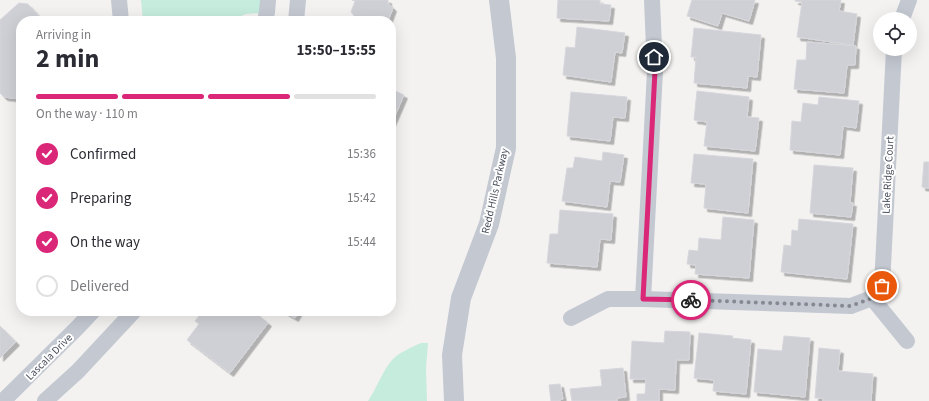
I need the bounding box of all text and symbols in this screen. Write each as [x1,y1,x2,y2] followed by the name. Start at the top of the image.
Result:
[873,12,917,56] map controls
[873,12,917,56] button: locate
[36,26,91,44] text: Arriving in
[36,40,99,77] text: 2 min
[296,40,376,61] text: 15:50–15:55
[637,40,671,74] pin
[643,46,665,68] icon: home
[36,105,138,123] text: On the way · 110 m
[878,136,898,214] street label: Lake Ridge Court
[36,143,58,165] icon: check
[70,144,136,165] text: Confirmed
[347,145,376,163] text: 15:36
[478,147,512,235] street label: Redd Hills Parkway
[36,187,58,209] icon: check
[70,188,131,209] text: Preparing
[347,189,376,207] text: 15:42
[36,231,58,253] icon: check
[70,232,140,253] text: On the way
[347,233,376,251] text: 15:44
[865,269,899,303] pin
[871,275,893,297] icon: bag
[70,276,129,297] text: Delivered
[671,280,711,320] courier
[680,289,702,311] icon: bike
[22,330,76,384] street label: Lascala Drive

